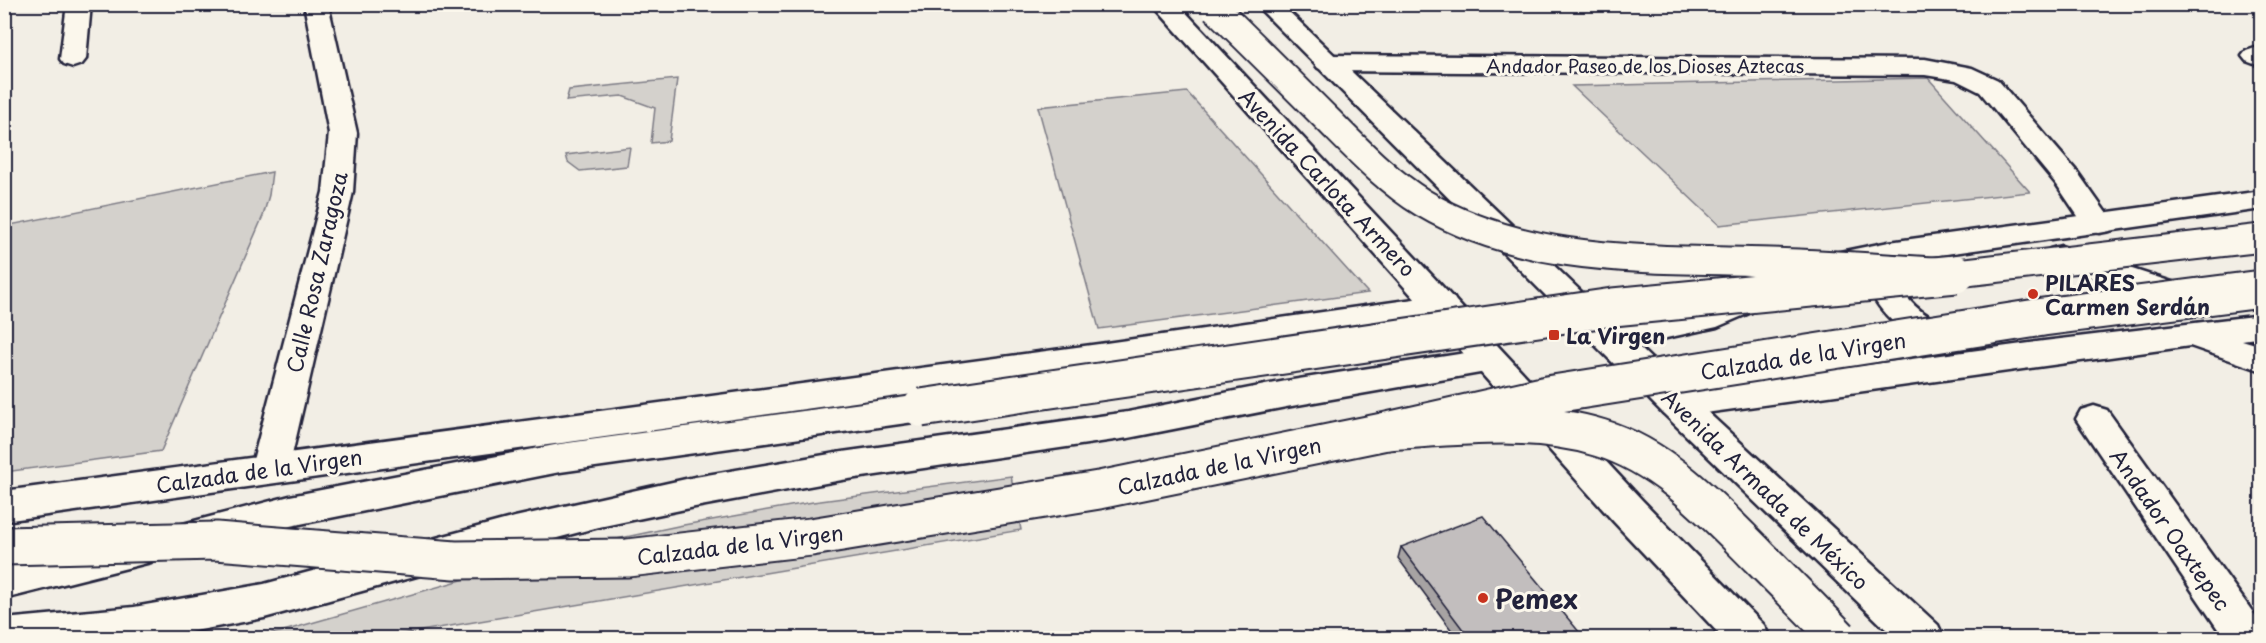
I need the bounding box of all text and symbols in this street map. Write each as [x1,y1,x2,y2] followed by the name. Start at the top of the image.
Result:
[1486,52,1804,79] street label: Andador Paseo de los Dioses Aztecas
[1232,81,1424,283] street label: Avenida Carlota Armero
[277,168,355,376] street label: Calle Rosa Zaragoza
[2045,266,2210,322] place label: PILARES Carmen Serdán
[2026,287,2040,301] marker: PILARES Carmen Serdán
[1566,319,1665,351] place label: La Virgen
[1698,323,1908,387] street label: Calzada de la Virgen
[1547,328,1561,342] marker: La Virgen
[1655,381,1877,597] street label: Avenida Armada de México
[1114,428,1324,502] street label: Calzada de la Virgen
[154,440,364,500] street label: Calzada de la Virgen
[2103,441,2239,617] street label: Andador Oaxtepec
[635,515,845,573] street label: Calzada de la Virgen
[1495,579,1578,618] place label: Pemex
[1476,591,1490,605] marker: Pemex

